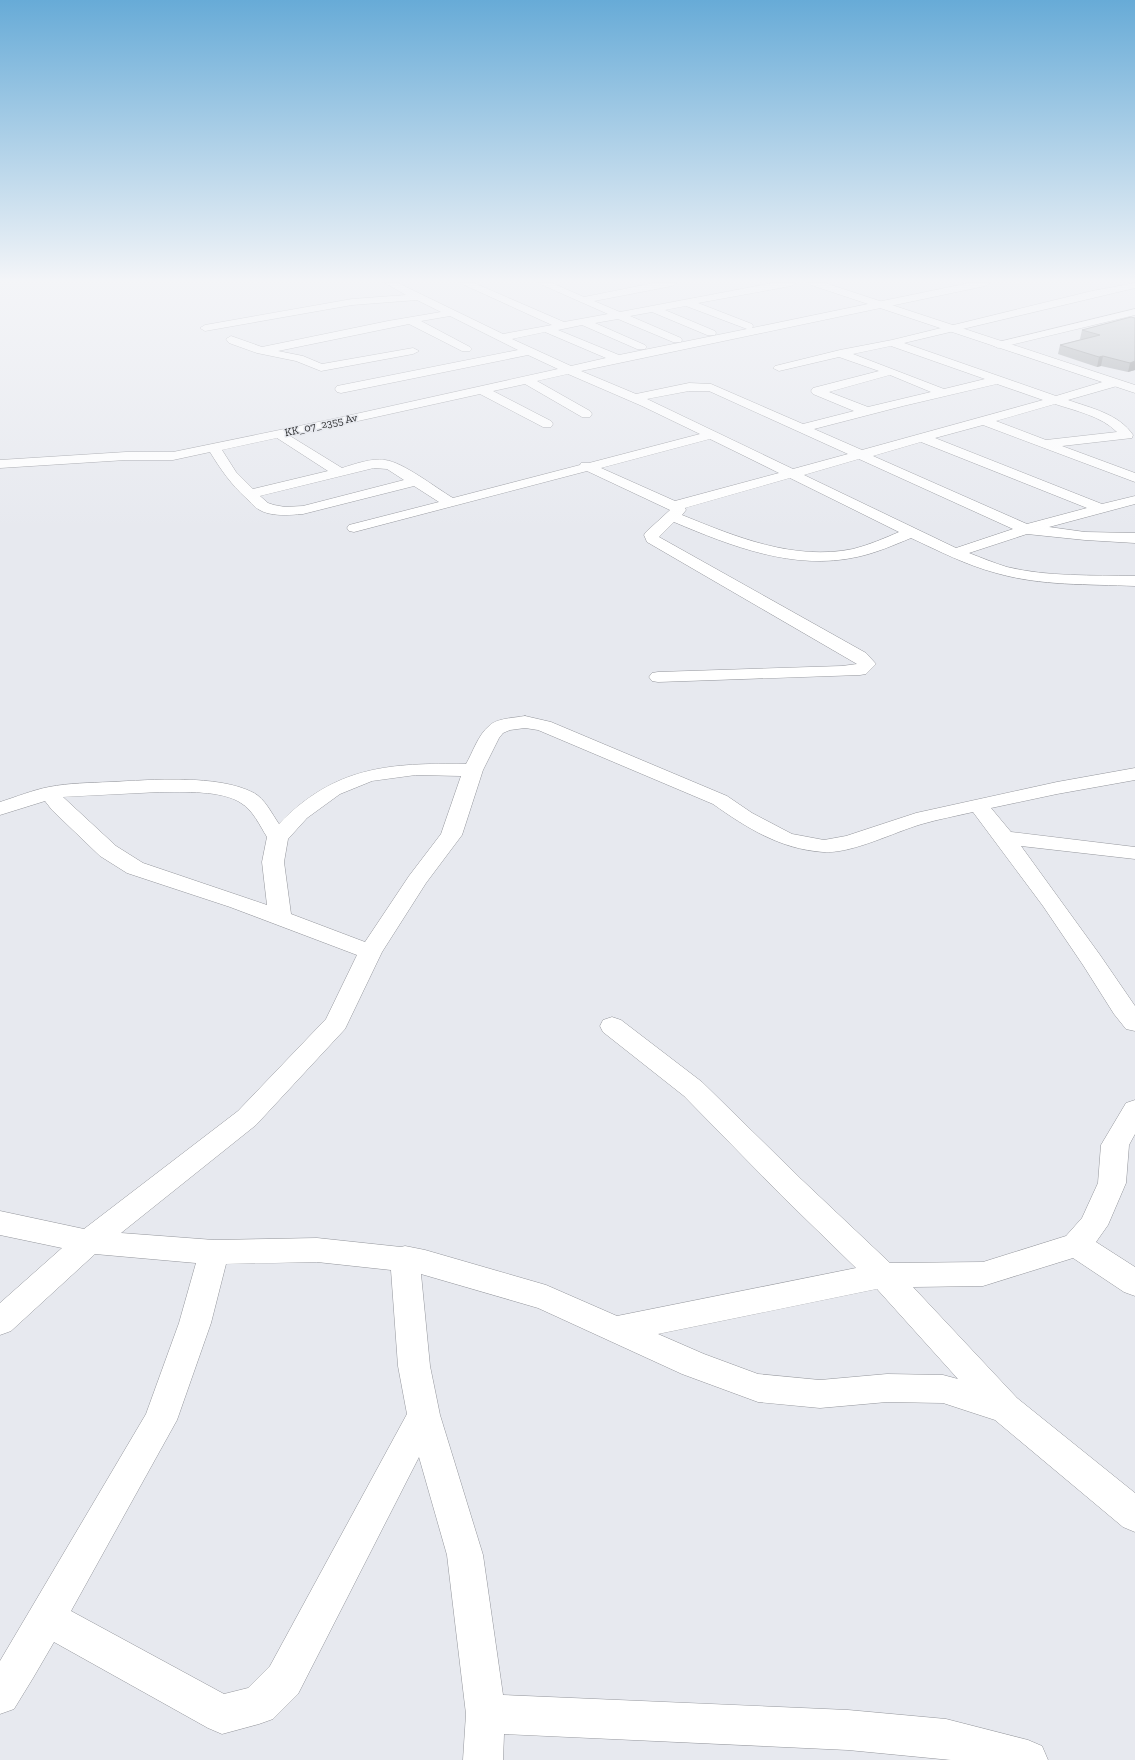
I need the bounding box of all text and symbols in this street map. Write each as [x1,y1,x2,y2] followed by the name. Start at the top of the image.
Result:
[283,411,359,439] street label: KK_07_2355 Av

